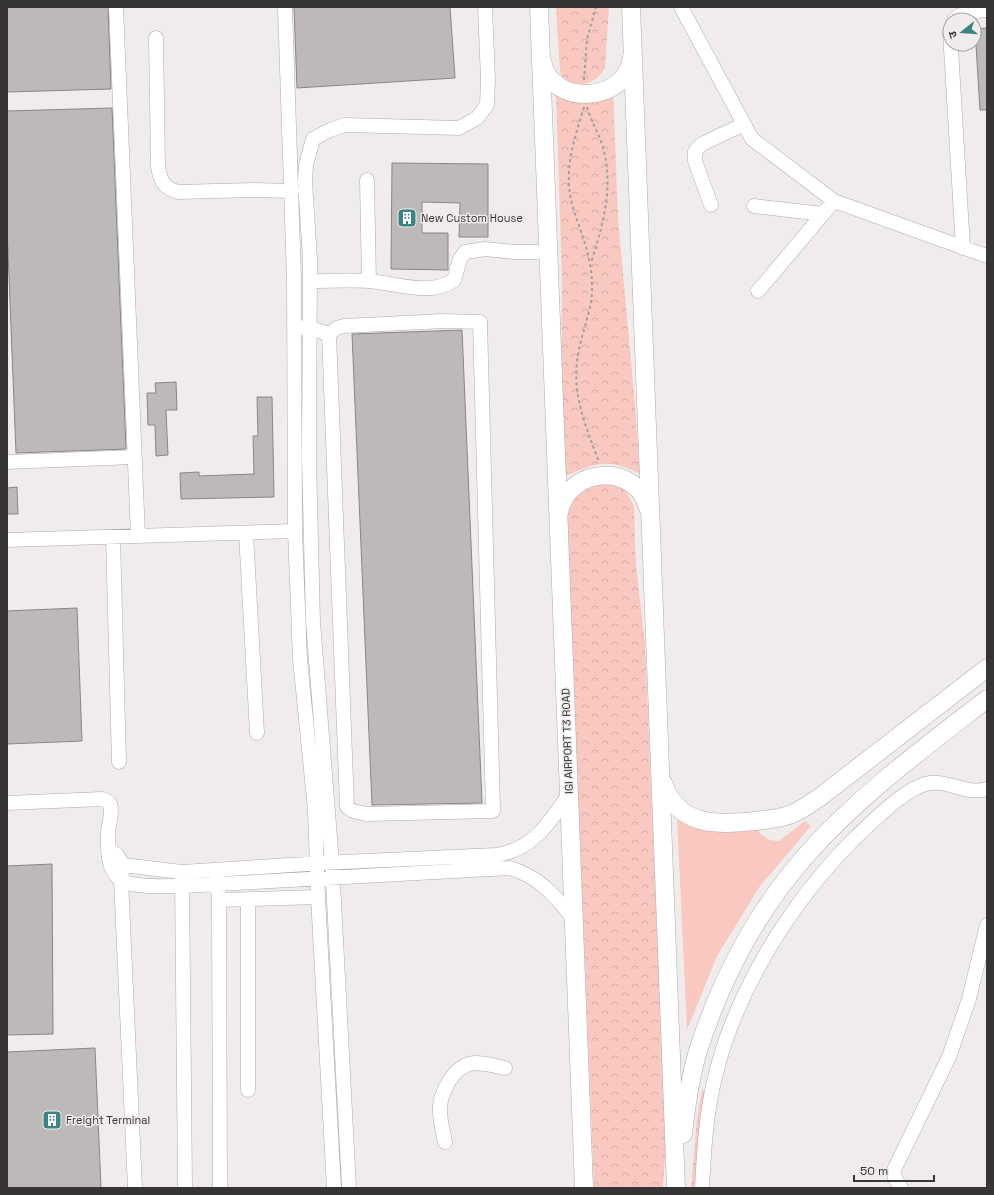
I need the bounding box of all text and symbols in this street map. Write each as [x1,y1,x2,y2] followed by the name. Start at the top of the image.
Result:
[942,12,982,52] north arrow
[945,29,960,40] text: उ
[396,207,418,229] building icon: New Custom House
[421,211,523,225] place label: New Custom House
[558,688,576,794] street label: IGI AIRPORT T3 ROAD
[41,1109,63,1131] building icon: Freight Terminal
[66,1113,150,1127] place label: Freight Terminal
[854,1157,934,1183] scale bar
[860,1163,888,1179] text: 50 m

